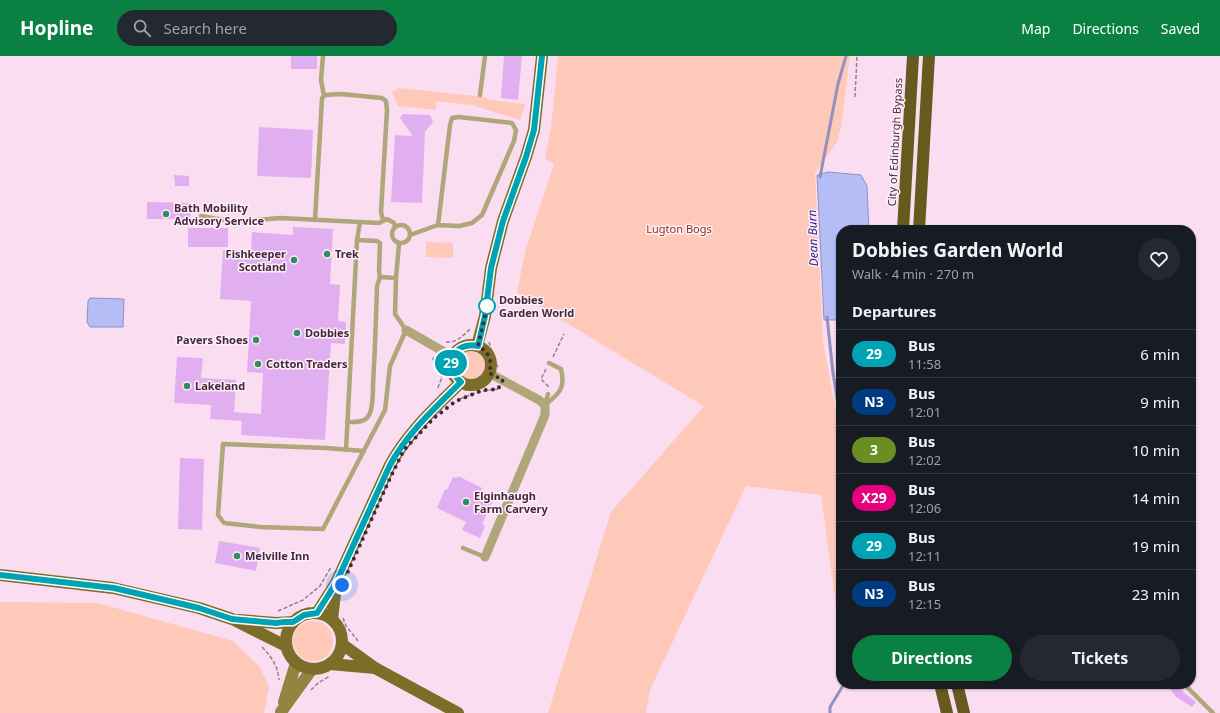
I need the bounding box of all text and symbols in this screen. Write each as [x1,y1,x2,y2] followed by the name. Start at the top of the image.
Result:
[117,10,397,46] search box
[20,15,93,41] text: Hopline
[131,17,153,39] icon: search
[163,18,247,38] text: Search here
[1021,19,1050,38] text: Map
[1072,19,1139,38] text: Directions
[1161,19,1200,38] text: Saved
[884,77,905,207] street label: City of Edinburgh Bypass
[174,200,264,228] place label: Bath Mobility Advisory Service
[161,209,171,219] marker: Bath Mobility Advisory Service
[803,209,822,267] water label: Dean Burn
[646,221,712,236] park label: Lugton Bogs
[852,237,1063,263] text: Dobbies Garden World
[1138,238,1180,280] button: heart
[226,246,286,274] place label: Fishkeeper Scotland
[335,246,359,261] place label: Trek
[322,249,332,259] marker: Trek
[289,255,299,265] marker: Fishkeeper Scotland
[852,265,974,283] text: Walk · 4 min · 270 m
[499,292,574,320] place label: Dobbies Garden World
[478,297,496,315] marker: Dobbies Garden World
[852,301,936,321] text: Departures
[305,325,350,340] place label: Dobbies
[292,328,302,338] marker: Dobbies
[176,332,248,347] place label: Pavers Shoes
[251,335,261,345] marker: Pavers Shoes
[908,335,935,355] text: Bus
[866,344,882,363] text: 29
[1140,344,1180,364] text: 6 min
[433,350,469,376] line badge: 29
[443,353,459,372] text: 29
[908,355,941,373] text: 11:58
[266,356,348,371] place label: Cotton Traders
[253,359,263,369] marker: Cotton Traders
[195,378,245,393] place label: Lakeland
[182,381,192,391] marker: Lakeland
[908,383,935,403] text: Bus
[864,392,884,411] text: N3
[1140,392,1180,412] text: 9 min
[908,403,941,421] text: 12:01
[908,431,935,451] text: Bus
[870,440,878,459] text: 3
[1132,440,1180,460] text: 10 min
[908,451,941,469] text: 12:02
[908,479,935,499] text: Bus
[474,488,548,516] place label: Elginhaugh Farm Carvery
[861,488,887,507] text: X29
[1132,488,1180,508] text: 14 min
[461,497,471,507] marker: Elginhaugh Farm Carvery
[908,499,941,517] text: 12:06
[908,527,935,547] text: Bus
[866,536,882,555] text: 29
[1132,536,1180,556] text: 19 min
[908,547,941,565] text: 12:11
[245,548,309,563] place label: Melville Inn
[232,551,242,561] marker: Melville Inn
[332,575,352,595] your location
[908,575,935,595] text: Bus
[864,584,884,603] text: N3
[1132,584,1180,604] text: 23 min
[908,595,941,613] text: 12:15
[852,635,1012,681] button: Directions
[1020,635,1180,681] button: Tickets

